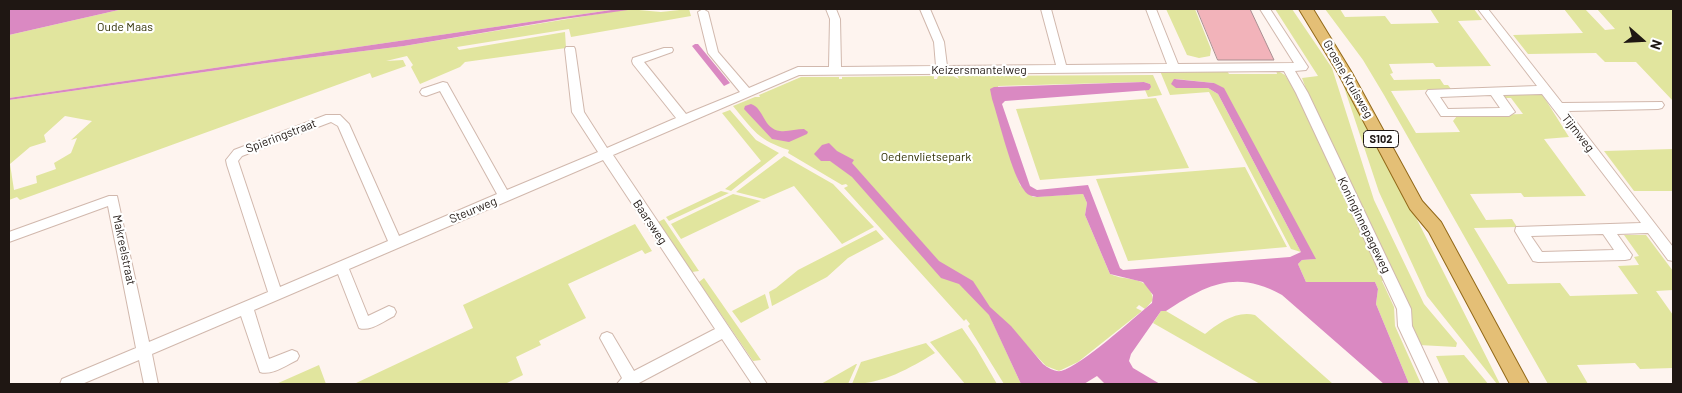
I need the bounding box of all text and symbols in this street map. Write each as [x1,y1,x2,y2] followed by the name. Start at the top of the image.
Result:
[1617,15,1667,65] north arrow
[97,20,153,34] park label: Oude Maas
[1320,37,1376,121] street label: Groene Kruisweg
[1647,38,1666,52] text: N
[931,63,1027,77] street label: Keizersmantelweg
[1559,111,1597,155] street label: Tijmweg
[244,116,318,156] street label: Spieringstraat
[1364,130,1398,148] road number: S102
[881,150,971,164] park label: Oedenvlietsepark
[1334,175,1394,275] street label: Koninginnepageweg
[447,194,499,226] street label: Steurweg
[630,197,670,247] street label: Baarsweg
[110,213,138,287] street label: Makreelstraat

